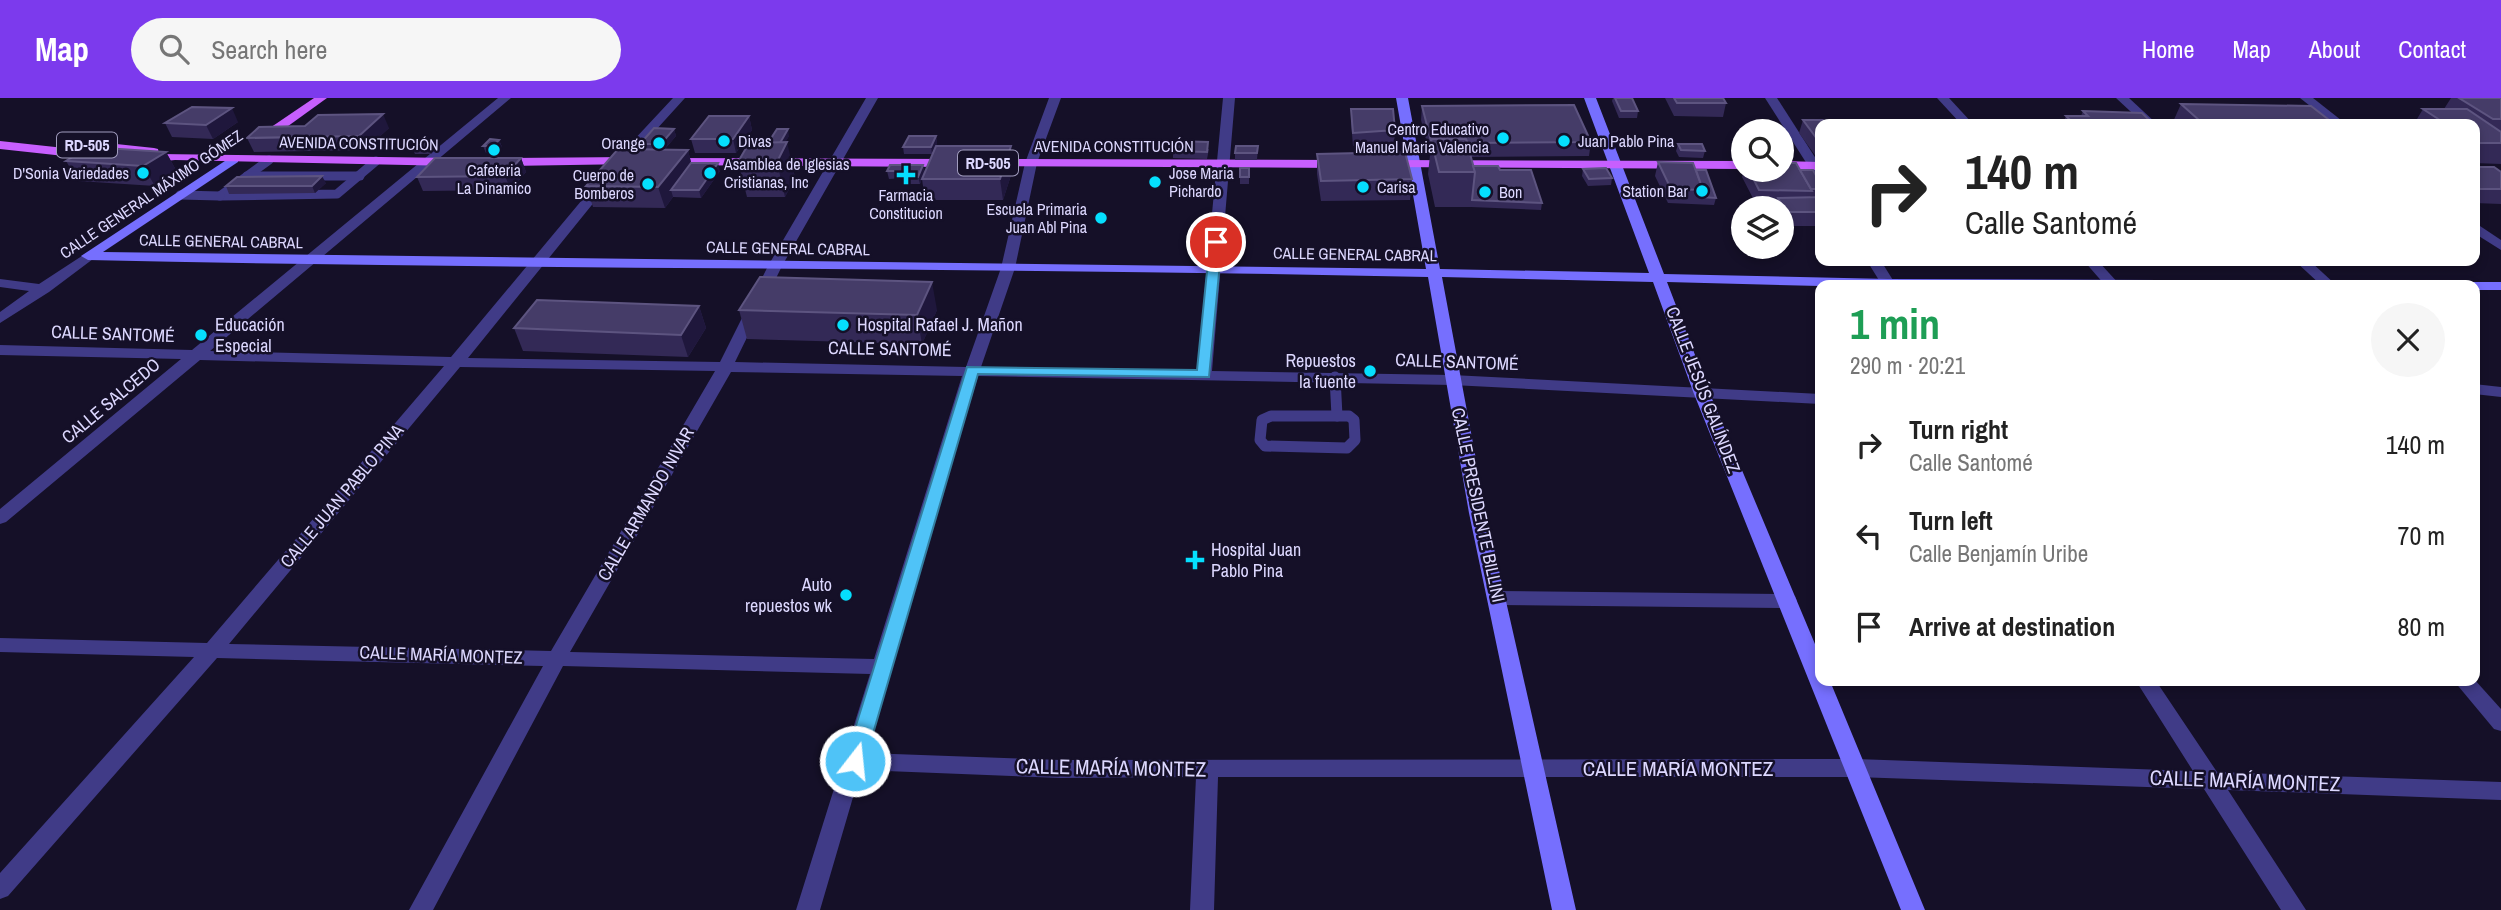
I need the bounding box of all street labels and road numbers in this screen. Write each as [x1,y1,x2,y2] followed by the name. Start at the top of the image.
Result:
[55,124,247,264] street label: CALLE GENERAL MÁXIMO GÓMEZ
[278,131,439,155] street label: AVENIDA CONSTITUCIÓN
[57,132,117,158] road number: RD-505
[1033,135,1194,157] street label: AVENIDA CONSTITUCIÓN
[958,151,1018,176] road number: RD-505
[139,229,304,253] street label: CALLE GENERAL CABRAL
[706,236,871,260] street label: CALLE GENERAL CABRAL
[1273,242,1438,266] street label: CALLE GENERAL CABRAL
[1660,303,1747,477] street label: CALLE JESÚS GALÍNDEZ
[51,319,175,348] street label: CALLE SANTOMÉ
[828,335,952,362] street label: CALLE SANTOMÉ
[1395,347,1519,376] street label: CALLE SANTOMÉ
[56,352,165,449] street label: CALLE SALCEDO
[1446,405,1511,605] street label: CALLE PRESIDENTE BILLINI
[274,419,409,573] street label: CALLE JUAN PABLO PINA
[591,422,700,585] street label: CALLE ARMANDO NIVAR
[359,639,523,670] street label: CALLE MARÍA MONTEZ
[1016,751,1207,784] street label: CALLE MARÍA MONTEZ
[1583,754,1774,783] street label: CALLE MARÍA MONTEZ
[2149,763,2341,798] street label: CALLE MARÍA MONTEZ

